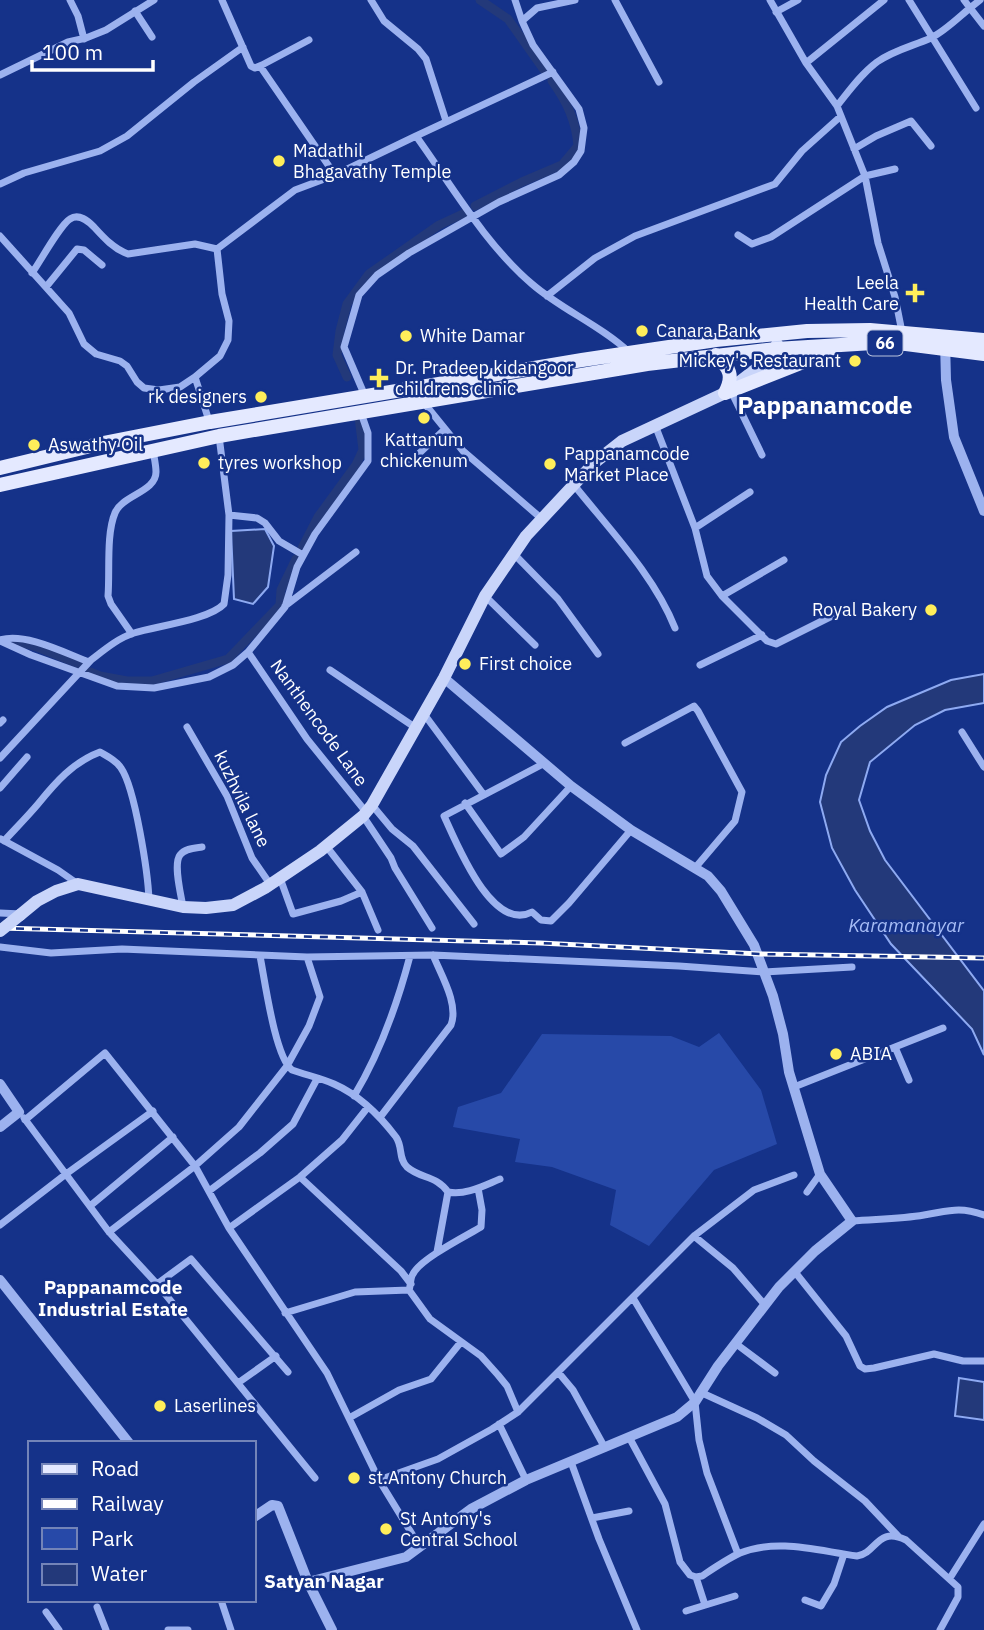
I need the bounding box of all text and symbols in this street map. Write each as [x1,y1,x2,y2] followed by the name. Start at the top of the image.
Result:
[32,28,152,72] scale bar
[42,38,103,66] text: 100 m
[293,139,451,183] place label: Madathil Bhagavathy Temple
[271,153,287,169] marker: Madathil Bhagavathy Temple
[804,271,899,315] place label: Leela Health Care
[905,283,925,303] marker: Leela Health Care
[656,319,759,342] place label: Canara Bank
[634,323,650,339] marker: Canara Bank
[420,324,525,347] place label: White Damar
[398,328,414,344] marker: White Damar
[868,330,903,356] road number: 66
[679,349,841,372] place label: Mickey's Restaurant
[847,353,863,369] marker: Mickey's Restaurant
[395,356,574,400] place label: Dr. Pradeep kidangoor childrens clinic
[369,368,389,388] marker: Dr. Pradeep kidangoor childrens clinic
[148,385,247,408] place label: rk designers
[253,389,269,405] marker: rk designers
[737,389,913,421] district label: Pappanamcode
[416,410,432,426] marker: Kattanum chickenum
[380,428,468,472] place label: Kattanum chickenum
[48,433,143,456] place label: Aswathy Oil
[26,437,42,453] marker: Aswathy Oil
[564,442,690,486] place label: Pappanamcode Market Place
[218,451,342,474] place label: tyres workshop
[196,455,212,471] marker: tyres workshop
[542,456,558,472] marker: Pappanamcode Market Place
[812,598,917,621] place label: Royal Bakery
[923,602,939,618] marker: Royal Bakery
[479,652,572,675] place label: First choice
[266,655,373,791] street label: Nanthencode Lane
[457,656,473,672] marker: First choice
[209,747,276,851] street label: kuzhvila lane
[848,913,965,937] water label: Karamanayar
[850,1042,892,1065] place label: ABIA
[828,1046,844,1062] marker: ABIA
[38,1275,188,1321] district label: Pappanamcode Industrial Estate
[174,1394,256,1417] place label: Laserlines
[152,1398,168,1414] marker: Laserlines
[28,1441,256,1602] legend
[91,1454,139,1482] text: Road
[368,1466,507,1489] place label: st.Antony Church
[346,1470,362,1486] marker: st.Antony Church
[91,1489,164,1517] text: Railway
[400,1507,518,1551] place label: St Antony's Central School
[378,1521,394,1537] marker: St Antony's Central School
[91,1524,134,1552] text: Park
[91,1559,148,1587] text: Water
[264,1569,384,1593] district label: Satyan Nagar

